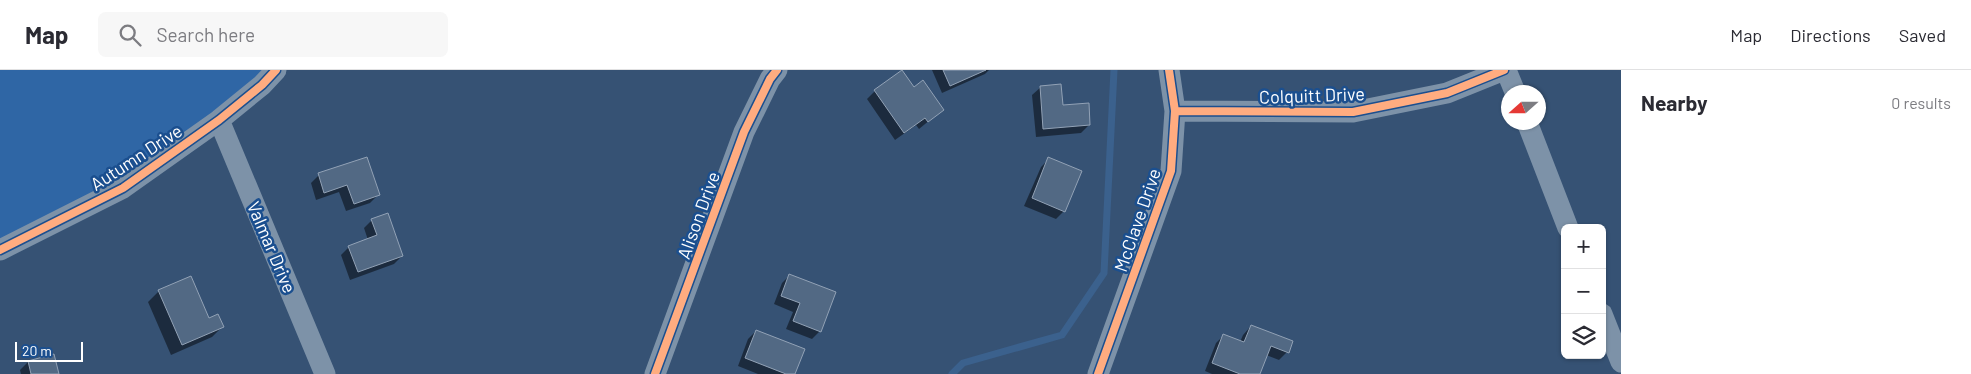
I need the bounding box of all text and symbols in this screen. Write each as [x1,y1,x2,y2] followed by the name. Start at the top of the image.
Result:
[98,12,448,57] search box
[25,20,68,49] text: Map
[116,21,144,49] icon: search
[156,23,255,46] text: Search here
[1730,24,1762,46] text: Map
[1790,24,1871,46] text: Directions
[1899,24,1946,46] text: Saved
[1259,82,1365,108] street label: Colquitt Drive
[1501,85,1546,130] north arrow
[1641,90,1707,115] text: Nearby
[1891,93,1951,112] text: 0 results
[86,119,186,195] street label: Autumn Drive
[1109,165,1165,275] street label: McClave Drive
[672,168,724,262] street label: Alison Drive
[243,198,301,296] street label: Valmar Drive
[1561,224,1606,359] map controls
[1561,224,1606,269] button: +
[1561,269,1606,314] button: −
[1561,314,1606,359] button: layers
[15,339,82,362] scale bar
[22,342,52,359] text: 20 m

